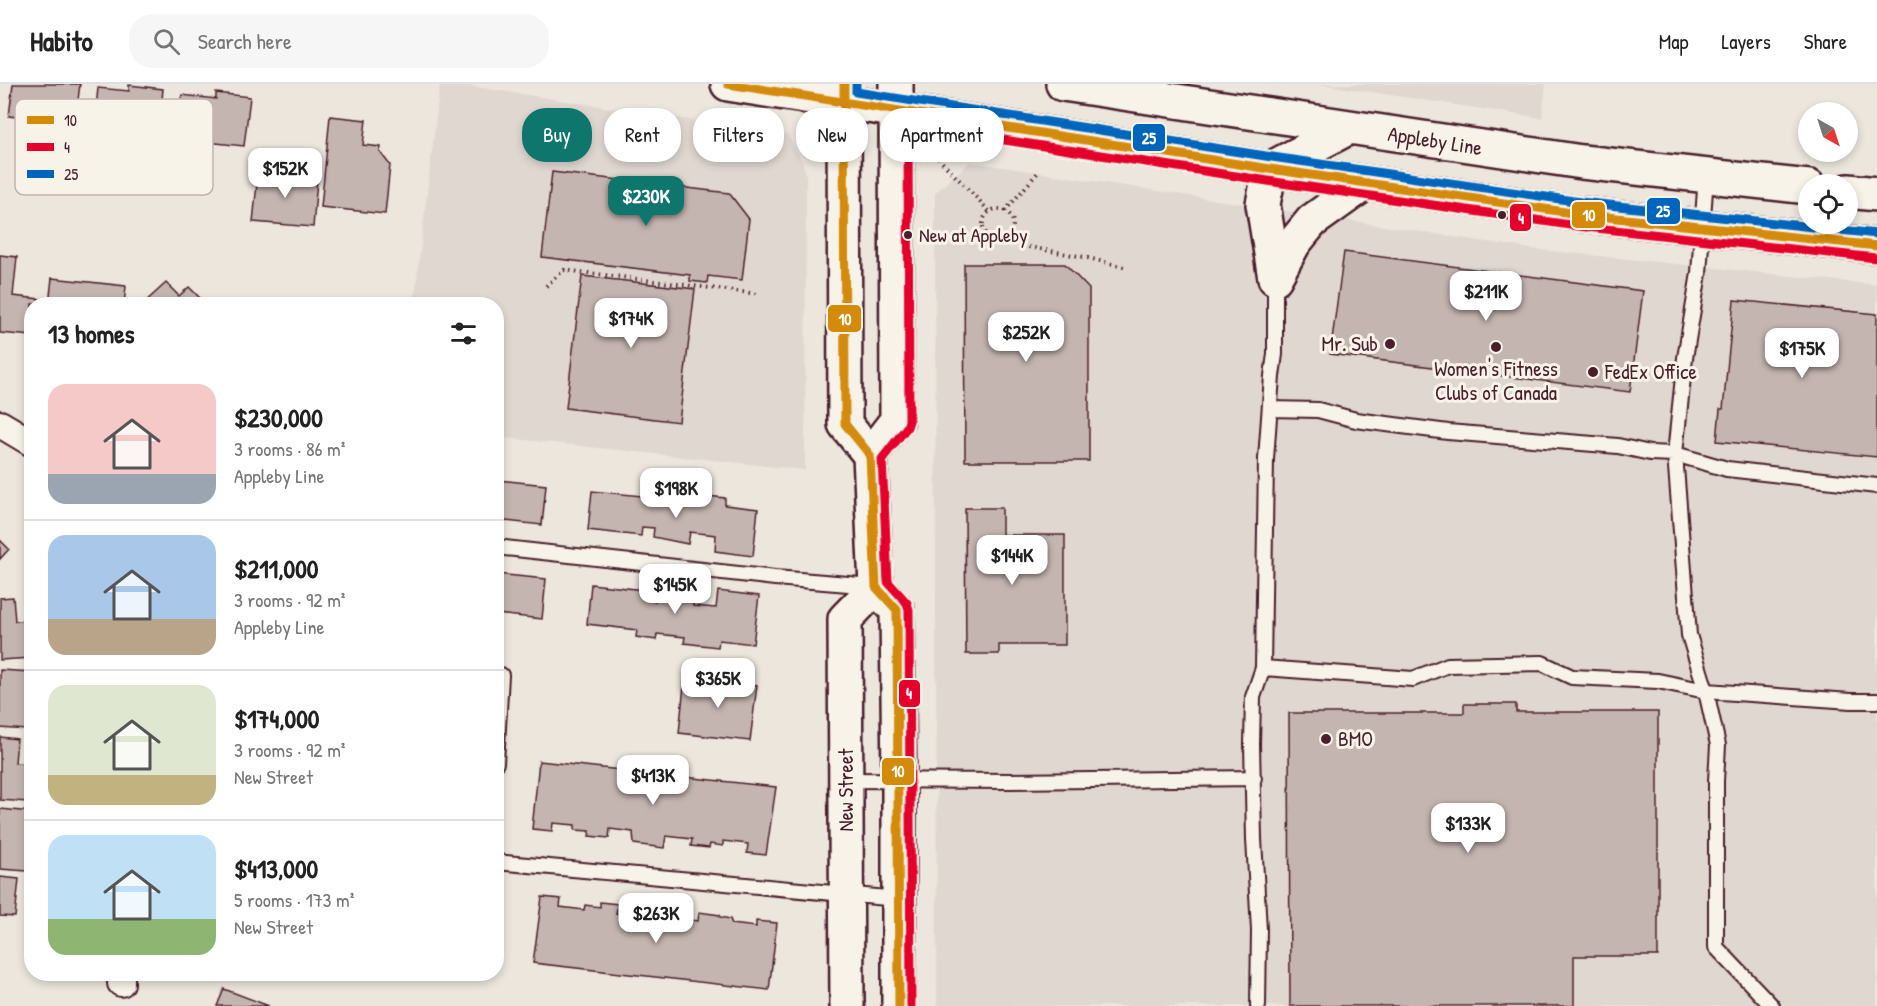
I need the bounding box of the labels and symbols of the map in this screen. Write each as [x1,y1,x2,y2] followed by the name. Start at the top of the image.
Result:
[15,99,213,195] legend
[1798,102,1858,162] north arrow
[64,109,77,131] text: 10
[1386,119,1484,162] street label: Appleby Line
[1132,123,1166,152] line badge: 25
[1142,127,1156,149] text: 25
[64,136,70,158] text: 4
[243,148,327,199] pin: $152K
[64,163,78,185] text: 25
[604,176,688,227] pin: $230K
[1646,197,1681,225] line badge: 25
[1656,200,1670,222] text: 25
[1571,201,1606,229] line badge: 10
[1509,203,1532,232] line badge: 4
[1583,204,1595,226] text: 10
[1518,207,1524,229] text: 4
[1496,209,1508,221] unlabelled marker
[919,221,1028,248] place label: New at Appleby
[902,229,914,241] marker: New at Appleby
[1444,271,1528,322] pin: $211K
[589,298,673,349] pin: $174K
[827,304,862,333] line badge: 10
[839,308,851,330] text: 10
[984,312,1068,363] pin: $252K
[1760,328,1844,379] pin: $175K
[1321,329,1378,358] place label: Mr. Sub
[1383,337,1397,351] marker: Mr. Sub
[1489,340,1503,354] marker: Women's Fitness Clubs of Canada
[1434,354,1558,407] place label: Women's Fitness Clubs of Canada
[1604,357,1697,386] place label: FedEx Office
[1586,365,1600,379] marker: FedEx Office
[634,468,718,519] pin: $198K
[970,535,1054,586] pin: $144K
[633,564,717,615] pin: $145K
[676,658,760,709] pin: $365K
[898,679,921,708] line badge: 4
[906,682,912,704] text: 4
[1338,724,1373,753] place label: BMO
[1319,732,1333,746] marker: BMO
[831,748,860,831] street label: New Street
[611,755,695,806] pin: $413K
[881,757,915,786] line badge: 10
[892,760,904,782] text: 10
[1426,803,1510,854] pin: $133K
[614,893,698,944] pin: $263K

